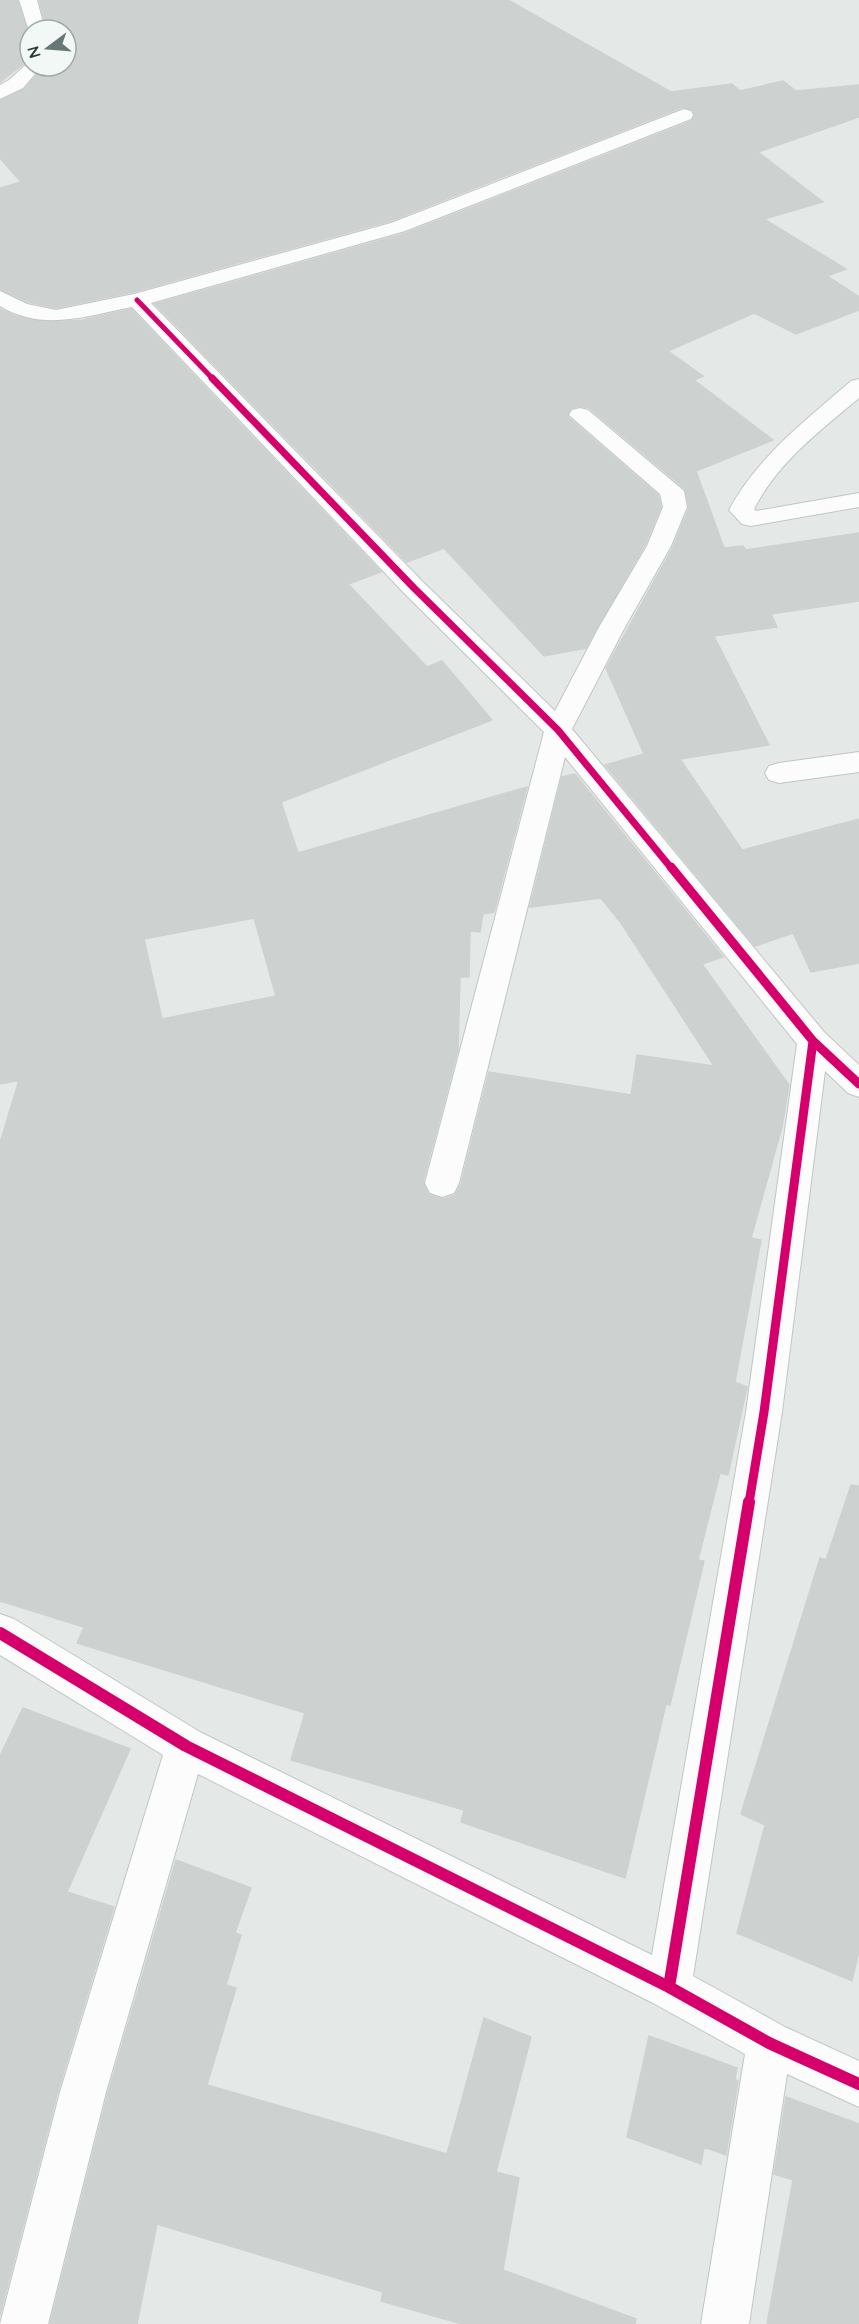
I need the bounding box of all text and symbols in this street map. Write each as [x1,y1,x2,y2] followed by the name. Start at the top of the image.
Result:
[18,18,78,78] north arrow
[22,44,45,61] text: N

